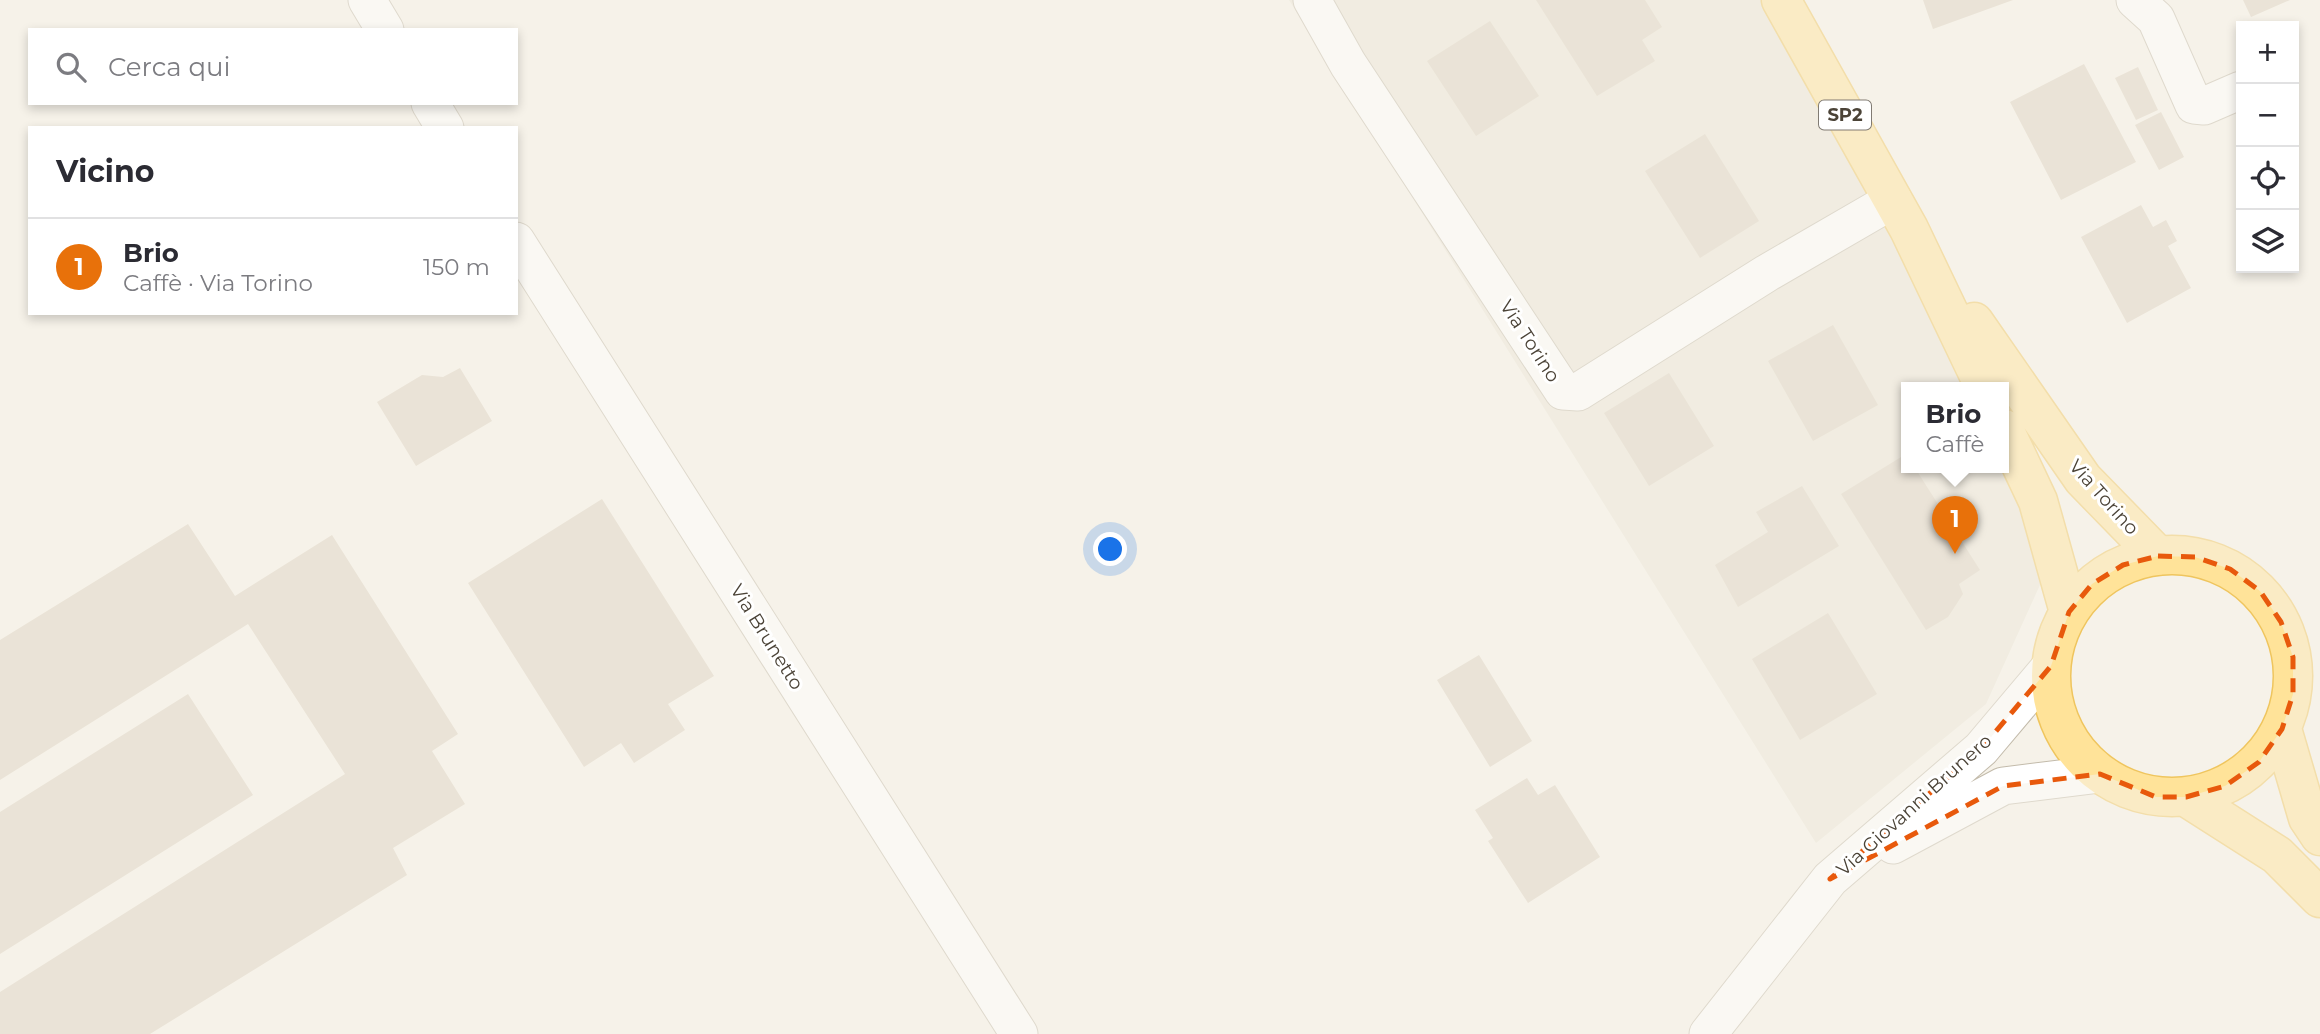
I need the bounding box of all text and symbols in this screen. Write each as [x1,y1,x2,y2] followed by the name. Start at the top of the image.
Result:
[2236,21,2299,273] map controls
[2236,21,2299,84] button: +
[28,28,518,105] search box
[52,48,90,86] icon: search
[108,51,231,83] text: Cerca qui
[2236,84,2299,147] button: −
[1819,100,1871,130] road number: SP2
[2236,147,2299,210] button: locate
[56,153,154,190] text: Vicino
[2236,210,2299,273] button: layers
[123,237,179,269] text: Brio
[74,253,84,281] text: 1
[423,253,490,281] text: 150 m
[123,269,313,297] text: Caffè · Via Torino
[1495,296,1565,386] street label: Via Torino
[1901,382,2009,473] popup
[1925,398,1981,430] text: Brio
[1925,430,1985,458] text: Caffè
[2064,455,2144,539] street label: Via Torino
[1932,496,1978,554] pin: 1
[1093,532,1127,566] your location
[725,580,809,694] street label: Via Brunetto
[1832,729,1996,881] street label: Via Giovanni Brunero

